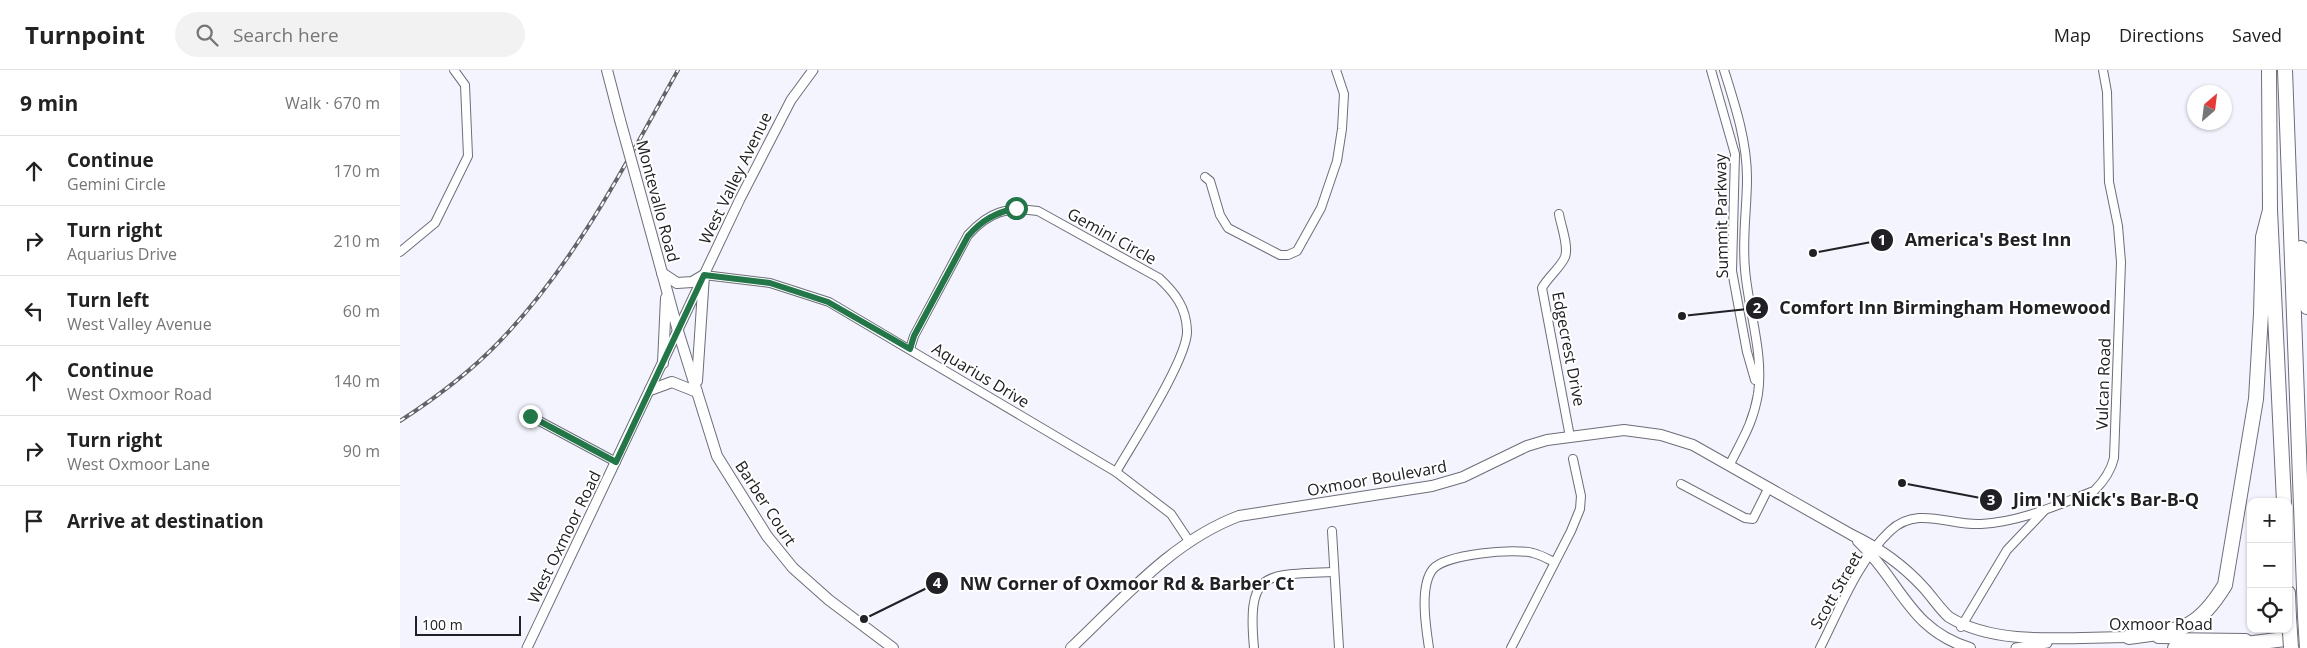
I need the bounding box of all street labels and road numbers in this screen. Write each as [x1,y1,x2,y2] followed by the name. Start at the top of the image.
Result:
[693,108,777,248] street label: West Valley Avenue
[631,138,685,264] street label: Montevallo Road
[1709,152,1733,279] street label: Summit Parkway
[1063,202,1161,270] street label: Gemini Circle
[1547,290,1591,408] street label: Edgecrest Drive
[928,337,1034,413] street label: Aquarius Drive
[2090,338,2116,430] street label: Vulcan Road
[1305,455,1449,501] street label: Oxmoor Boulevard
[730,456,802,550] street label: Barber Court
[522,467,606,607] street label: West Oxmoor Road
[1805,547,1867,633] street label: Scott Street
[2109,613,2213,635] street label: Oxmoor Road

